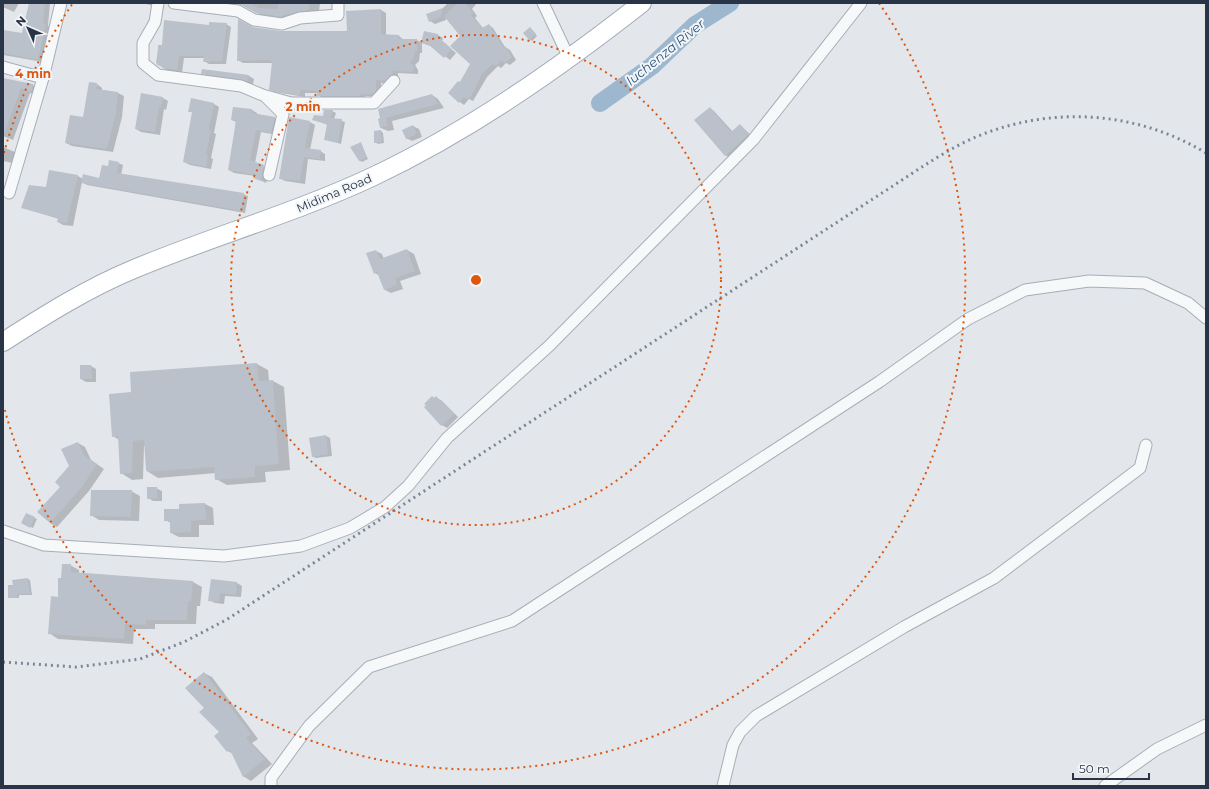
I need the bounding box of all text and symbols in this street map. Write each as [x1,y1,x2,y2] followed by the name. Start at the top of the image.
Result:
[8,8,48,48] north arrow
[13,13,29,29] text: N
[622,15,708,89] water label: luchenza River
[15,66,51,81] text: 4 min
[286,99,320,114] text: 2 min
[294,170,374,216] street label: Midima Road
[469,273,483,287] centre of rings
[1073,755,1149,781] scale bar
[1079,761,1110,776] text: 50 m

